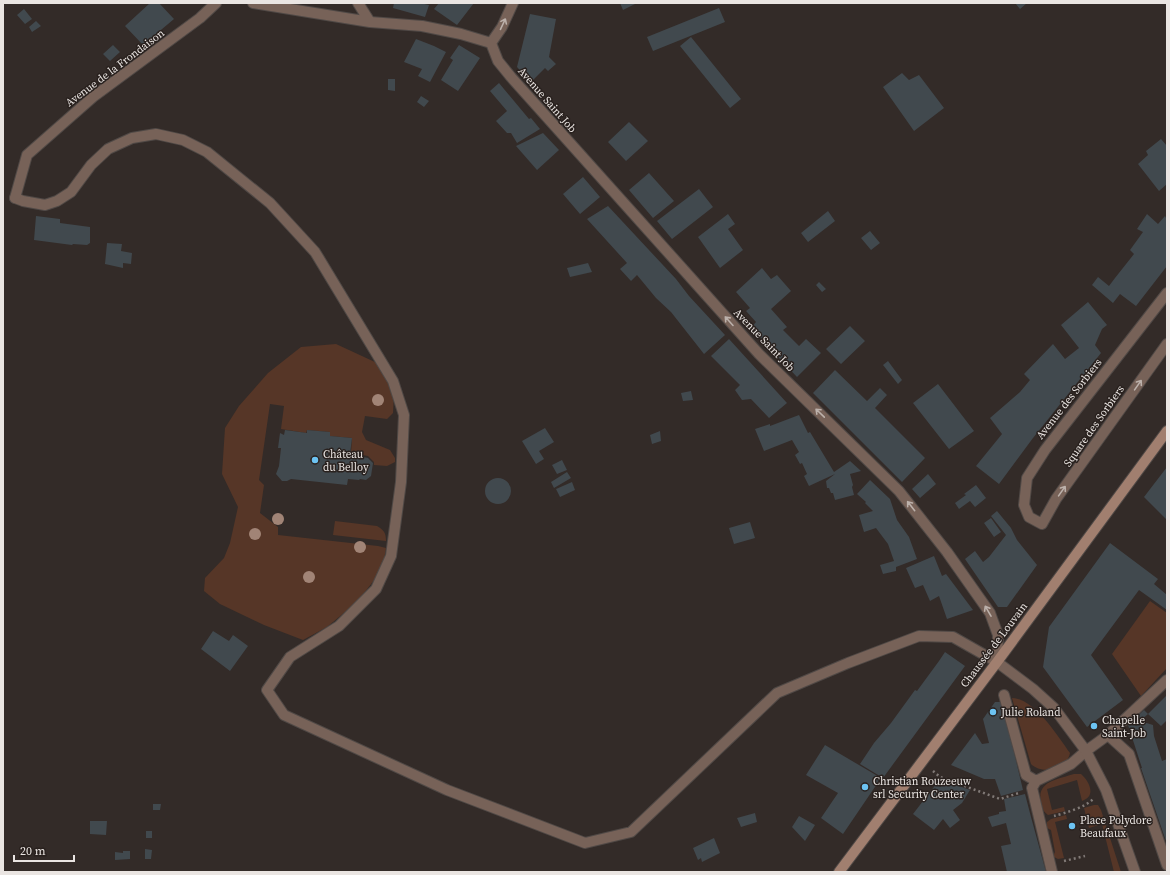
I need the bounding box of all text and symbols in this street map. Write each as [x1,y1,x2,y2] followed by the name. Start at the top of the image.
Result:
[500,18,507,30] one-way arrow
[62,26,168,110] street label: Avenue de la Frondaison
[514,64,580,136] street label: Avenue Saint Job
[730,305,798,375] street label: Avenue Saint Job
[725,316,734,326] one-way arrow
[1033,355,1105,442] street label: Avenue des Sorbiers
[1134,379,1142,390] one-way arrow
[1060,382,1128,470] street label: Square des Sorbiers
[815,408,825,418] one-way arrow
[323,447,369,475] place label: Château du Belloy
[310,455,320,465] marker: Château du Belloy
[1058,485,1067,496] one-way arrow
[907,500,916,511] one-way arrow
[957,599,1031,691] street label: Chaussée de Louvain
[983,605,991,617] one-way arrow
[1000,705,1061,720] place label: Julie Roland
[988,707,998,717] marker: Julie Roland
[1102,713,1146,741] place label: Chapelle Saint-Job
[1089,721,1099,731] marker: Chapelle Saint-Job
[873,774,972,802] place label: Christian Rouzeeuw srl Security Center
[860,782,870,792] marker: Christian Rouzeeuw srl Security Center
[1080,813,1152,841] place label: Place Polydore Beaufaux
[1067,821,1077,831] marker: Place Polydore Beaufaux
[14,837,74,863] scale bar
[20,843,46,859] text: 20 m

